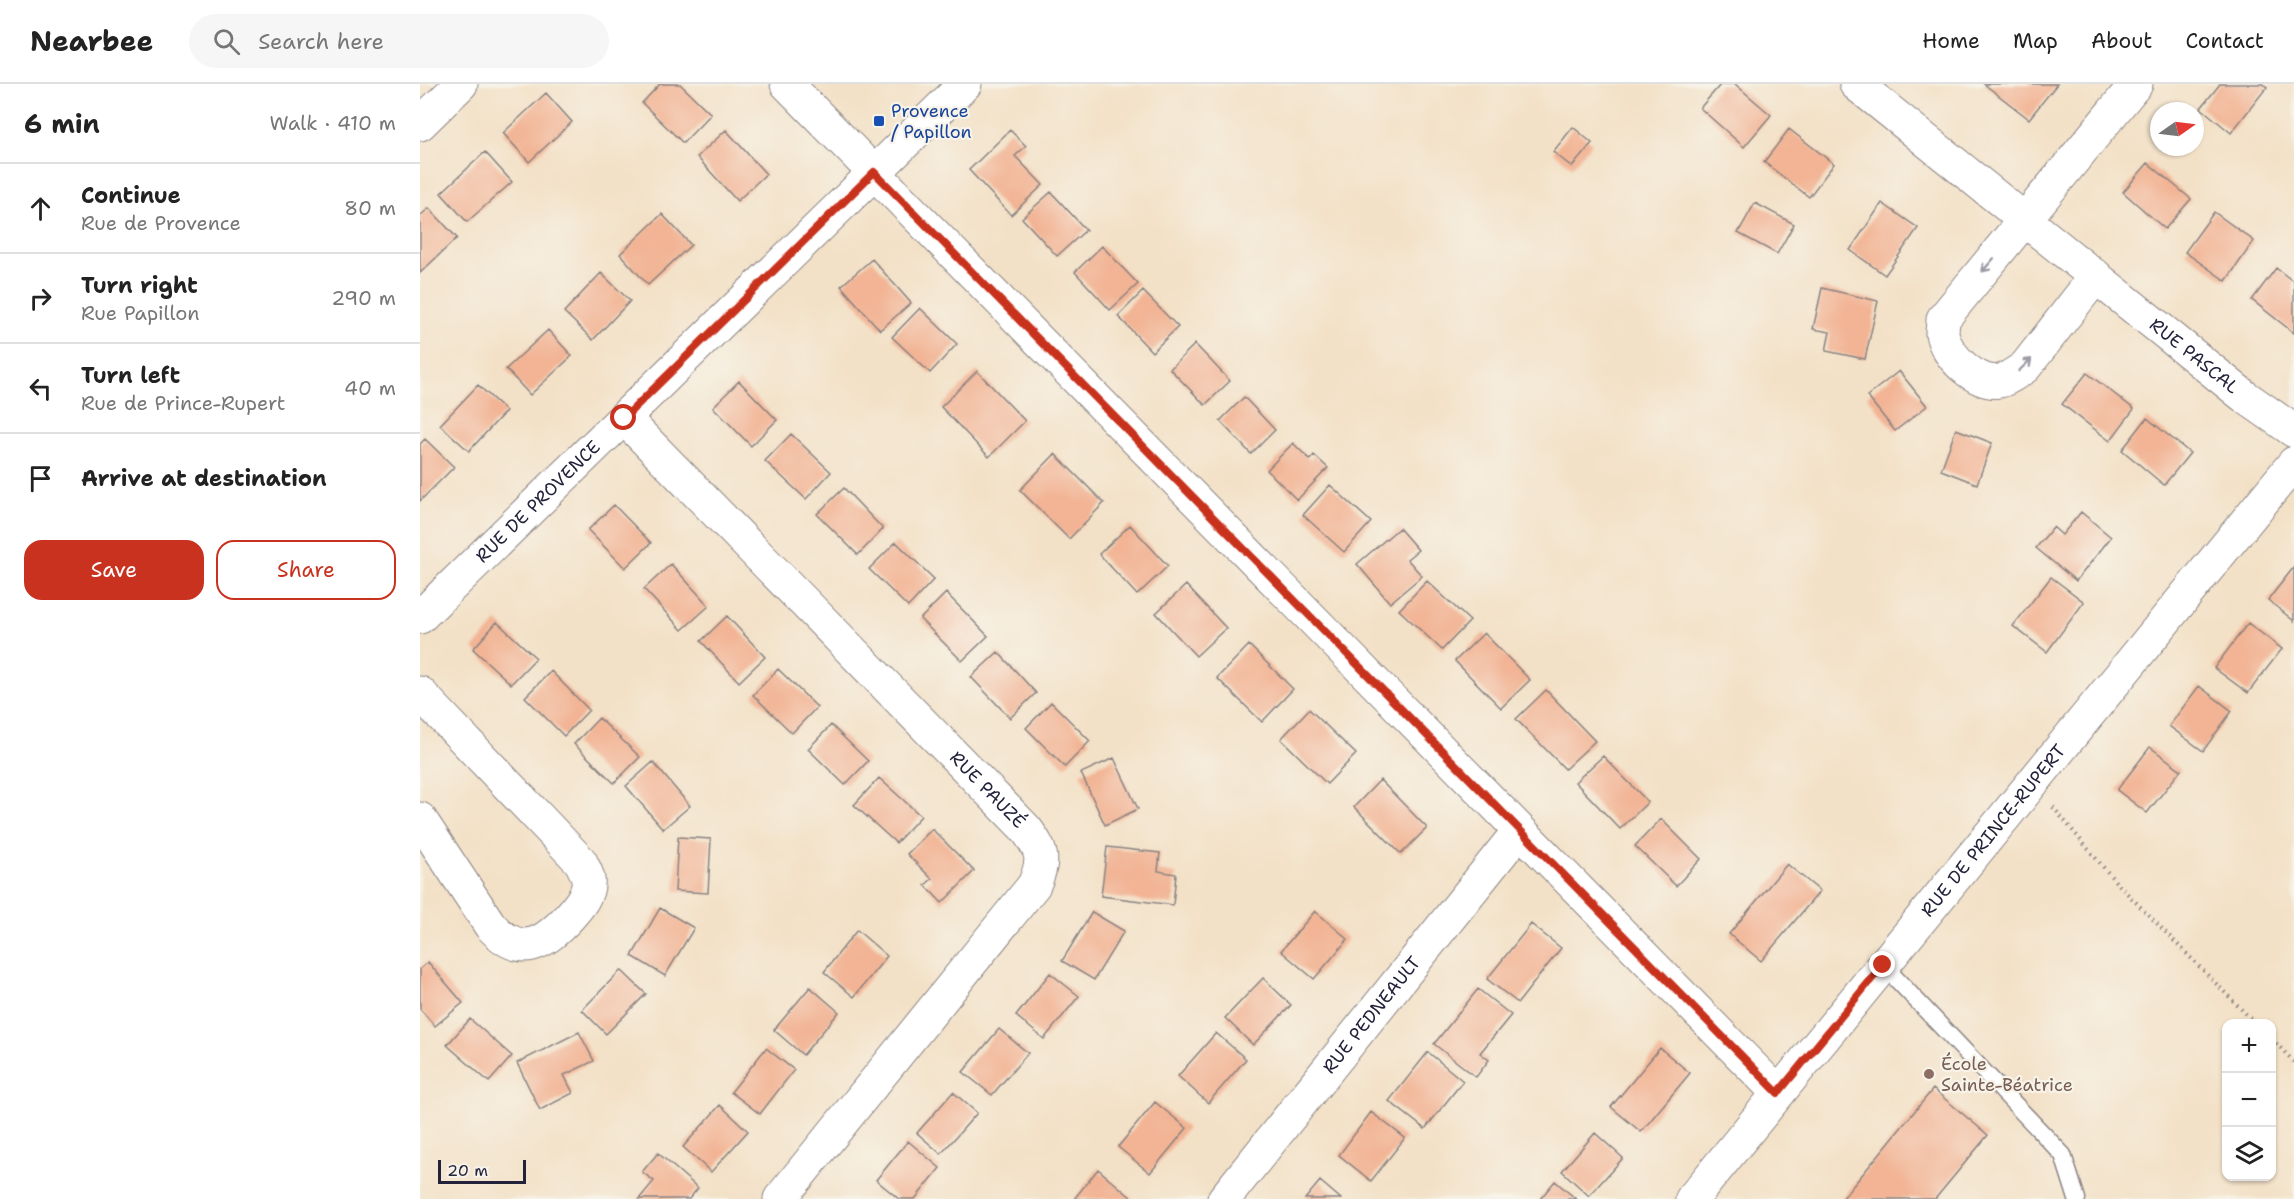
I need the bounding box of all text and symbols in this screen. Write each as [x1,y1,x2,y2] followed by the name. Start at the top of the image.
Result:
[189,14,609,68] search box
[30,22,153,60] text: Nearbee
[210,25,243,58] icon: search
[258,27,384,56] text: Search here
[1922,27,1980,55] text: Home
[2013,27,2058,55] text: Map
[2091,27,2152,55] text: About
[2185,27,2264,55] text: Contact
[891,99,972,144] place label: Provence / Papillon
[2150,102,2204,156] north arrow
[24,106,100,141] text: 6 min
[270,110,396,136] text: Walk · 410 m
[872,114,886,128] marker: Provence / Papillon
[81,181,181,210] text: Continue
[24,192,57,225] icon: ahead
[344,195,396,221] text: 80 m
[81,210,241,236] text: Rue de Provence
[1981,257,1995,272] one-way arrow
[81,271,198,300] text: Turn right
[24,282,57,315] icon: right
[331,285,396,311] text: 290 m
[81,300,200,326] text: Rue Papillon
[2145,313,2244,399] street label: RUE PASCAL
[2017,358,2032,372] one-way arrow
[81,361,180,390] text: Turn left
[24,372,57,405] icon: left
[344,375,396,401] text: 40 m
[81,390,286,416] text: Rue de Prince-Rupert
[610,404,636,430] route start
[470,435,606,568] street label: RUE DE PROVENCE
[24,462,57,495] icon: arrive
[81,464,327,493] text: Arrive at destination
[24,540,204,600] button: Save
[216,540,396,600] button: Share
[1916,739,2071,922] street label: RUE DE PRINCE-RUPERT
[944,746,1031,833] street label: RUE PAUZÉ
[1317,951,1426,1079] street label: RUE PEDNEAULT
[1869,951,1895,977] route end
[2222,1019,2276,1181] map controls
[2222,1019,2276,1073] button: +
[1941,1052,2073,1097] place label: École Sainte-Béatrice
[1922,1067,1936,1081] marker: École Sainte-Béatrice
[2222,1073,2276,1127] button: −
[2222,1127,2276,1181] button: layers
[438,1157,526,1184] scale bar
[447,1160,488,1181] text: 20 m

